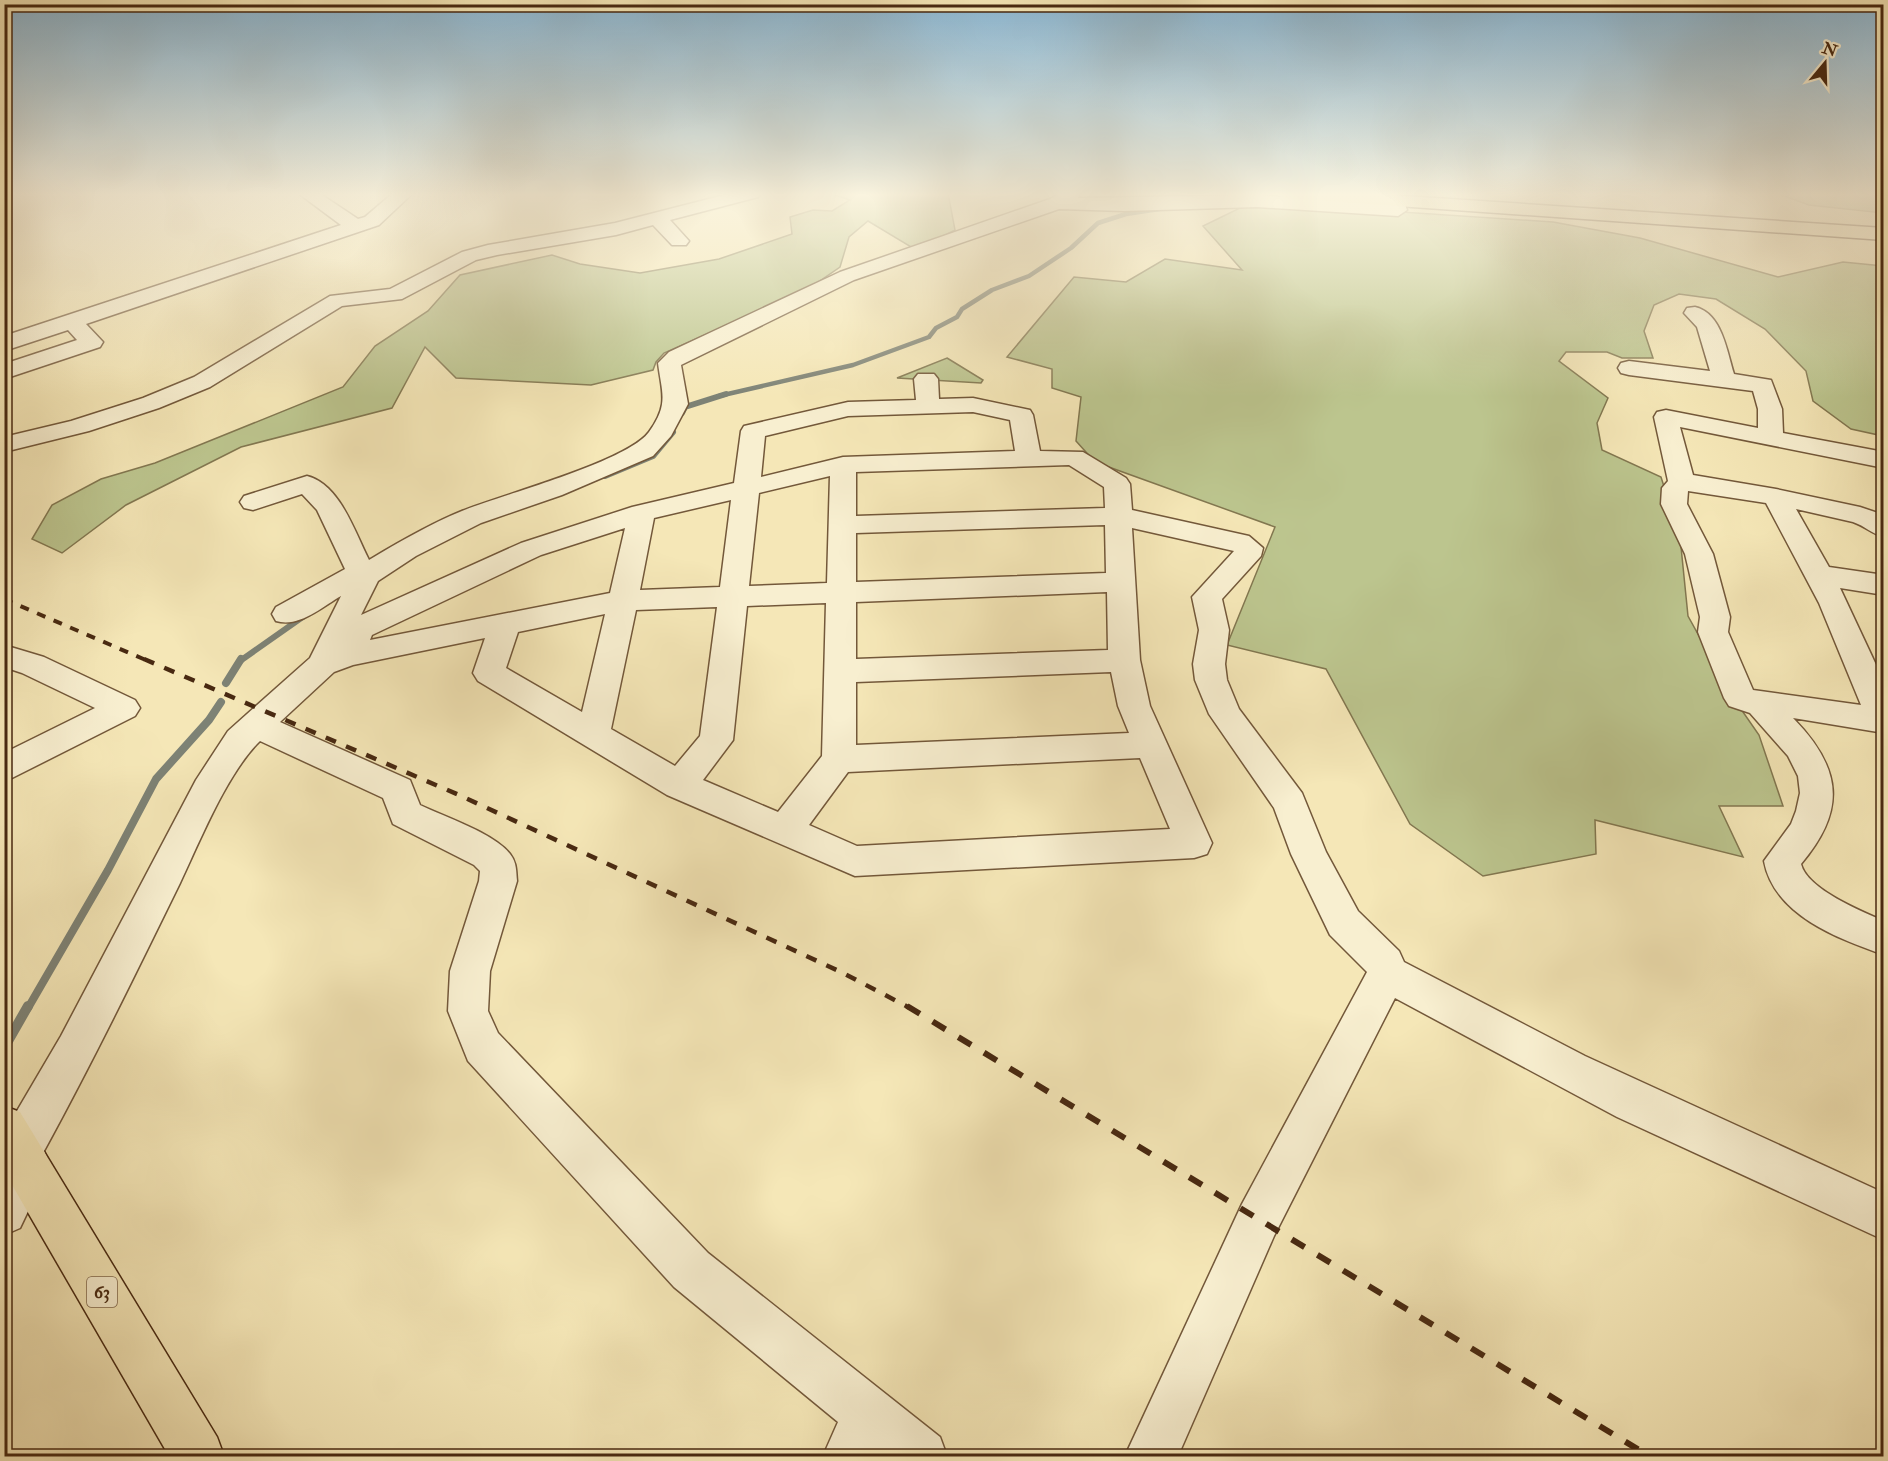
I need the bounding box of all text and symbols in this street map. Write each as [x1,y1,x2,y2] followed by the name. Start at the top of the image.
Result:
[1795,33,1855,93] north arrow
[1819,38,1840,62] text: N
[87,1277,117,1307] road number: 63

